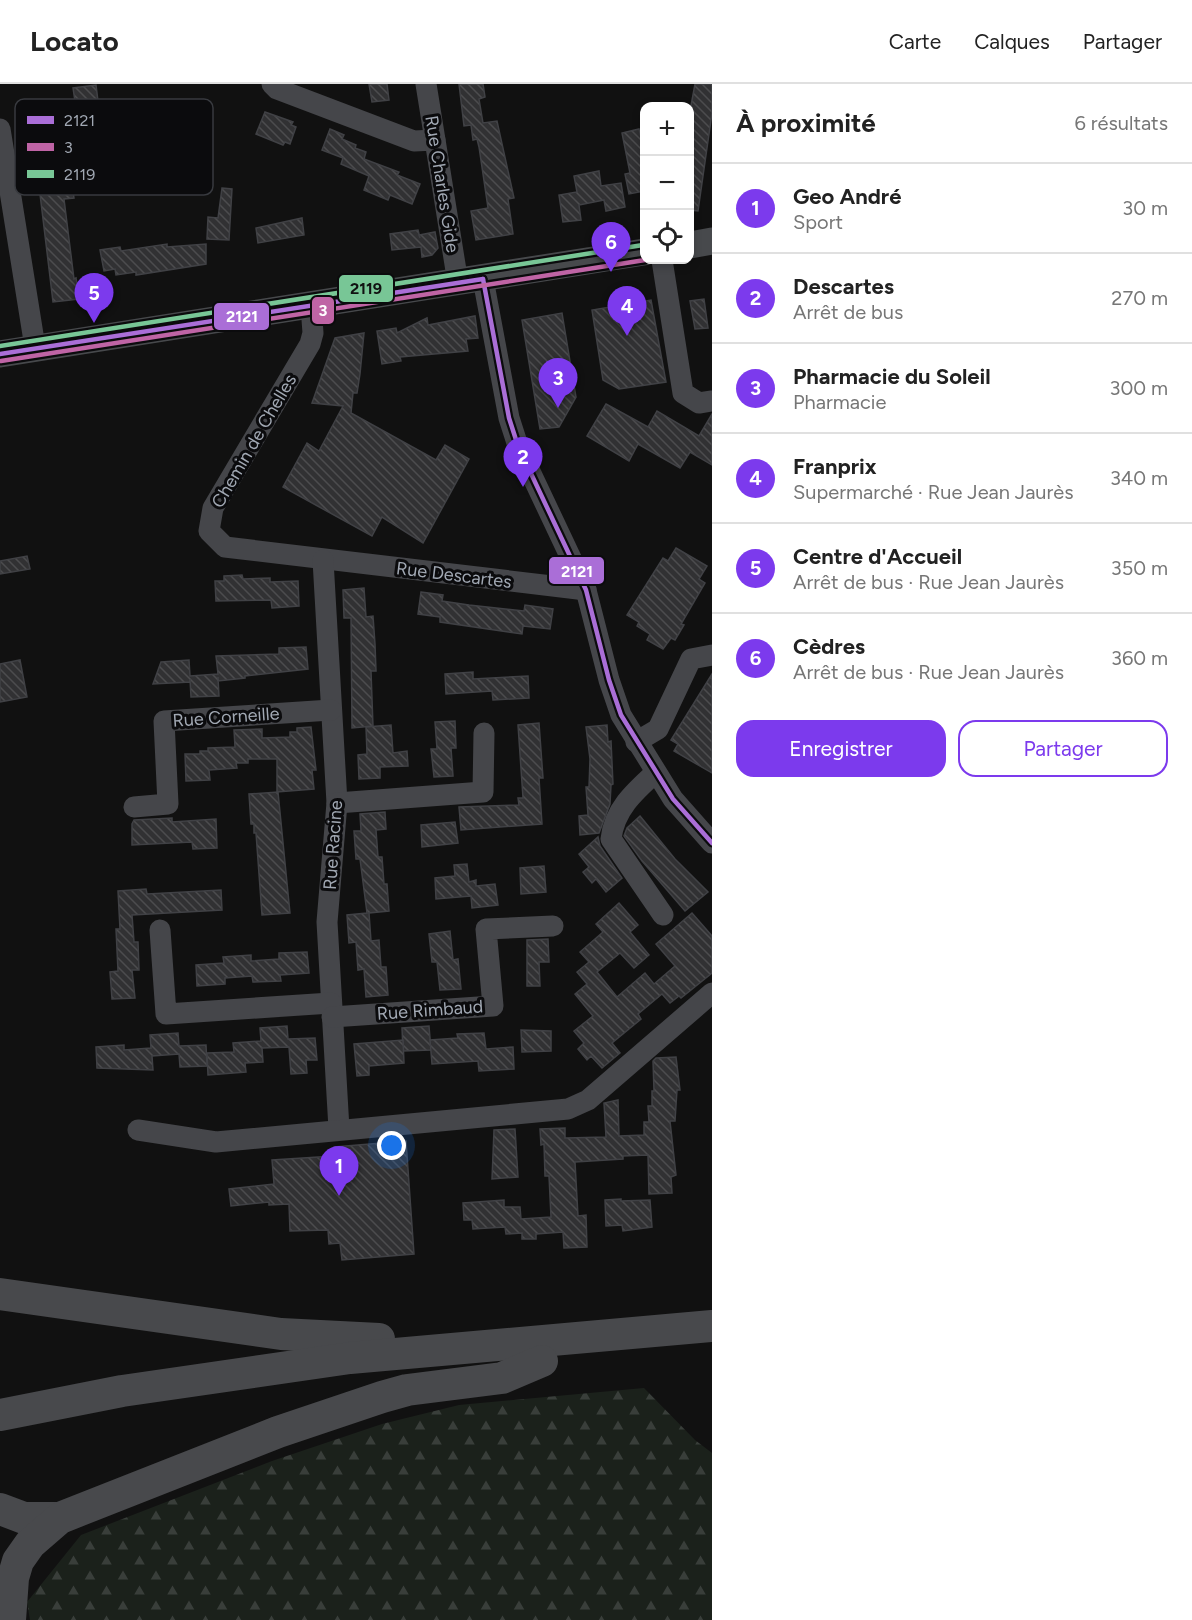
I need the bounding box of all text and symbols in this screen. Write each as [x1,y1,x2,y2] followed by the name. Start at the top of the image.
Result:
[30,24,119,58] text: Locato
[889,29,941,54] text: Carte
[974,29,1050,54] text: Calques
[1083,29,1162,54] text: Partager
[15,99,213,195] legend
[640,102,694,264] map controls
[640,102,694,156] button: +
[736,107,876,139] text: À proximité
[64,111,95,130] text: 2121
[1075,111,1168,135] text: 6 résultats
[420,114,464,254] street label: Rue Charles Gide
[64,138,73,157] text: 3
[640,156,694,210] button: −
[64,165,95,184] text: 2119
[793,183,901,210] text: Geo André
[751,196,760,220] text: 1
[1122,196,1168,220] text: 30 m
[640,210,694,264] button: locate
[793,210,843,234] text: Sport
[592,222,630,272] pin: 6
[793,273,894,300] text: Descartes
[74,274,113,323] pin: 5
[338,274,394,303] line badge: 2119
[350,279,382,298] text: 2119
[608,286,646,336] pin: 4
[750,286,761,310] text: 2
[1111,286,1168,310] text: 270 m
[311,296,335,325] line badge: 3
[793,300,903,324] text: Arrêt de bus
[319,301,328,320] text: 3
[213,302,270,331] line badge: 2121
[226,307,258,326] text: 2121
[538,358,578,408] pin: 3
[793,363,991,390] text: Pharmacie du Soleil
[207,370,301,512] street label: Chemin de Chelles
[750,376,761,400] text: 3
[1110,376,1168,400] text: 300 m
[793,390,886,414] text: Pharmacie
[504,438,542,487] pin: 2
[793,453,877,480] text: Franprix
[749,466,762,490] text: 4
[1110,466,1168,490] text: 340 m
[793,480,1074,504] text: Supermarché · Rue Jean Jaurès
[793,543,962,570] text: Centre d'Accueil
[548,556,605,585] line badge: 2121
[750,556,761,580] text: 5
[1111,556,1168,580] text: 350 m
[395,557,513,593] street label: Rue Descartes
[561,562,593,581] text: 2121
[793,570,1064,594] text: Arrêt de bus · Rue Jean Jaurès
[793,633,865,660] text: Cèdres
[750,646,761,670] text: 6
[1111,646,1168,670] text: 360 m
[793,660,1064,684] text: Arrêt de bus · Rue Jean Jaurès
[172,702,280,732] street label: Rue Corneille
[736,720,946,777] button: Enregistrer
[958,720,1168,777] button: Partager
[319,799,347,891] street label: Rue Racine
[376,995,484,1025] street label: Rue Rimbaud
[377,1131,406,1160] your location
[320,1146,358,1196] pin: 1

